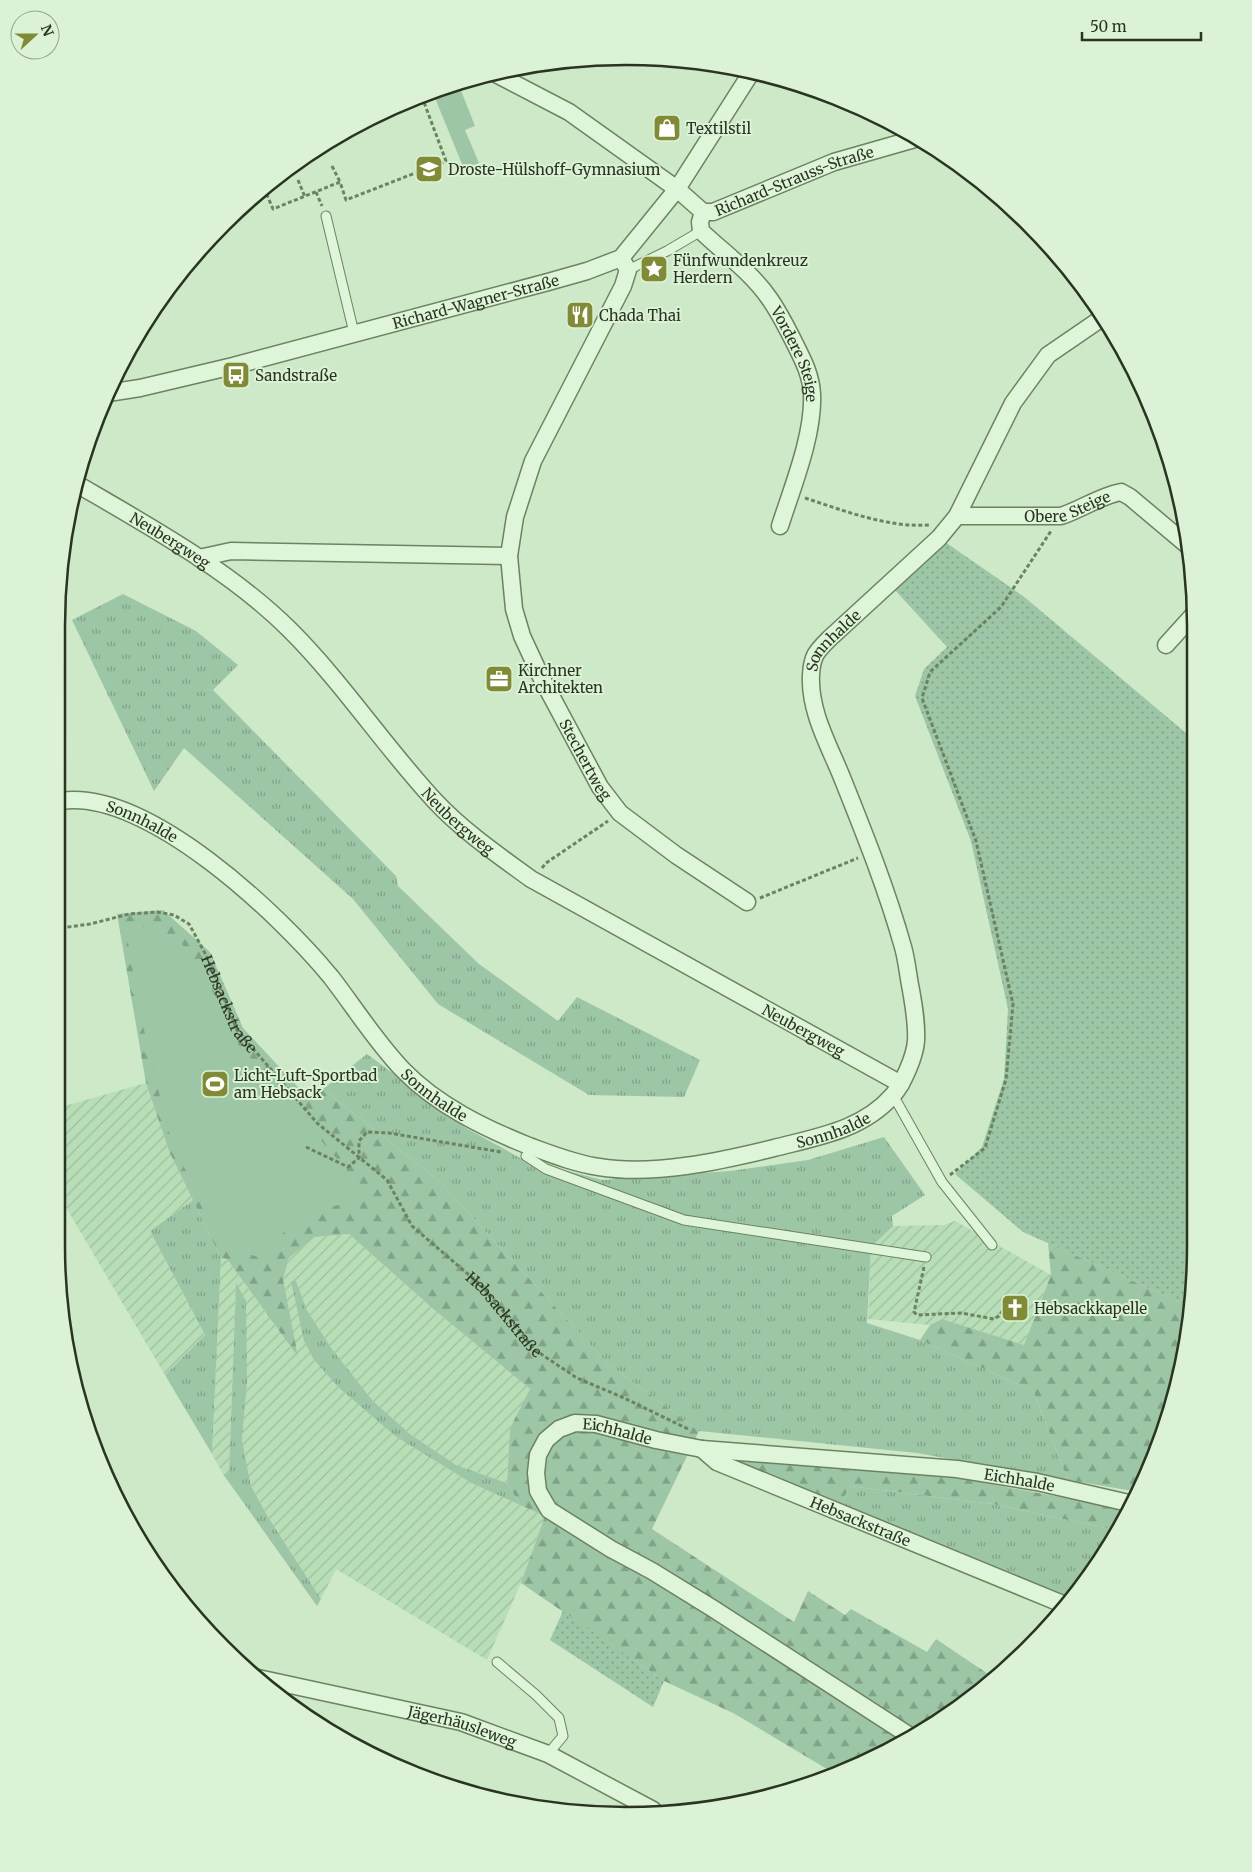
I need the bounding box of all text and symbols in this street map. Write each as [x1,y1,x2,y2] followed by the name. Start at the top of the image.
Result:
[10,10,60,60] north arrow
[1082,10,1201,42] scale bar
[1090,17,1127,36] text: 50 m
[37,22,58,39] text: N
[652,113,682,143] shop icon: Textilstil
[686,119,751,138] place label: Textilstil
[712,142,876,220] street label: Richard-Strauss-Straße
[414,154,444,184] school or university icon: Droste-Hülshoff-Gymnasium
[448,160,661,179] place label: Droste-Hülshoff-Gymnasium
[673,251,808,287] place label: Fünfwundenkreuz Herdern
[639,254,669,284] place icon: Fünfwundenkreuz Herdern
[390,270,561,333] street label: Richard-Wagner-Straße
[565,300,595,330] restaurant icon: Chada Thai
[767,302,822,402] street label: Vordere Steige
[599,306,681,325] place label: Chada Thai
[221,360,251,390] bus stop icon: Sandstraße
[255,366,337,385] place label: Sandstraße
[1024,486,1113,526] street label: Obere Steige
[127,508,214,572] street label: Neubergweg
[802,605,864,673] street label: Sonnhalde
[517,661,603,697] place label: Kirchner Architekten
[484,664,514,694] office icon: Kirchner Architekten
[556,715,616,804] street label: Stechertweg
[418,783,498,858] street label: Neubergweg
[104,796,182,846] street label: Sonnhalde
[198,952,262,1057] street label: Hebsackstraße
[759,1000,848,1060] street label: Neubergweg
[397,1064,471,1125] street label: Sonnhalde
[234,1066,377,1102] place label: Licht-Luft-Sportbad am Hebsack
[200,1069,230,1099] sports icon: Licht-Luft-Sportbad am Hebsack
[794,1108,874,1152] street label: Sonnhalde
[462,1267,545,1361] street label: Hebsackstraße
[1000,1293,1030,1323] church icon: Hebsackkapelle
[1034,1299,1147,1318] place label: Hebsackkapelle
[582,1414,654,1448] street label: Eichhalde
[983,1464,1057,1495] street label: Eichhalde
[807,1492,914,1550] street label: Hebsackstraße
[405,1701,519,1751] street label: Jägerhäusleweg

